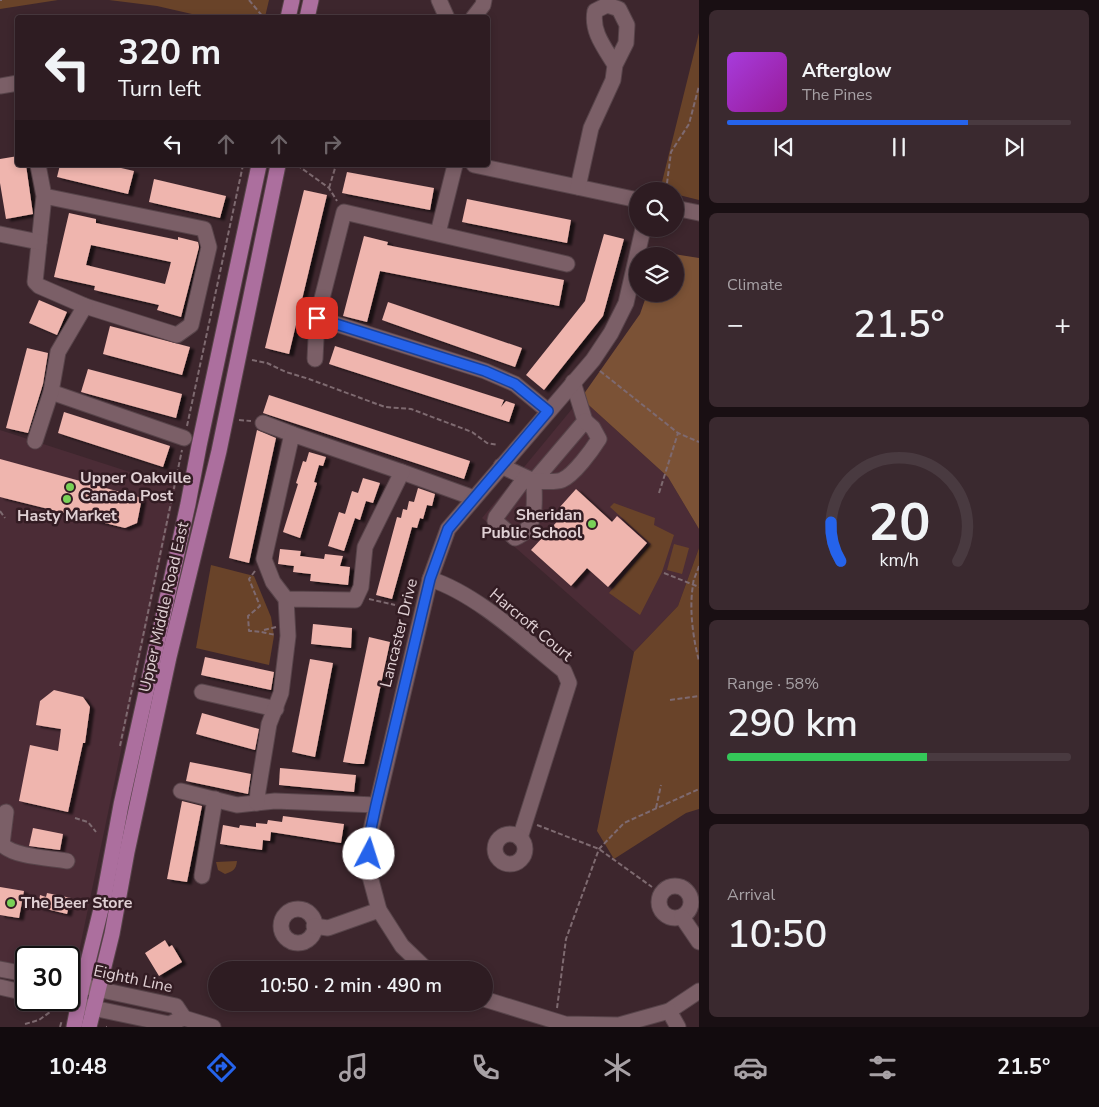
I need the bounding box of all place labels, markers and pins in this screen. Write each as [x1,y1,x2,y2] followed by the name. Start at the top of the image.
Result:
[296,297,338,339] pin
[80,467,192,507] place label: Upper Oakville Canada Post
[64,481,76,493] marker: Upper Oakville Canada Post
[61,493,73,505] marker: Hasty Market
[481,504,582,544] place label: Sheridan Public School
[17,505,118,527] place label: Hasty Market
[586,518,598,530] marker: Sheridan Public School
[21,892,133,914] place label: The Beer Store
[5,897,17,909] marker: The Beer Store

